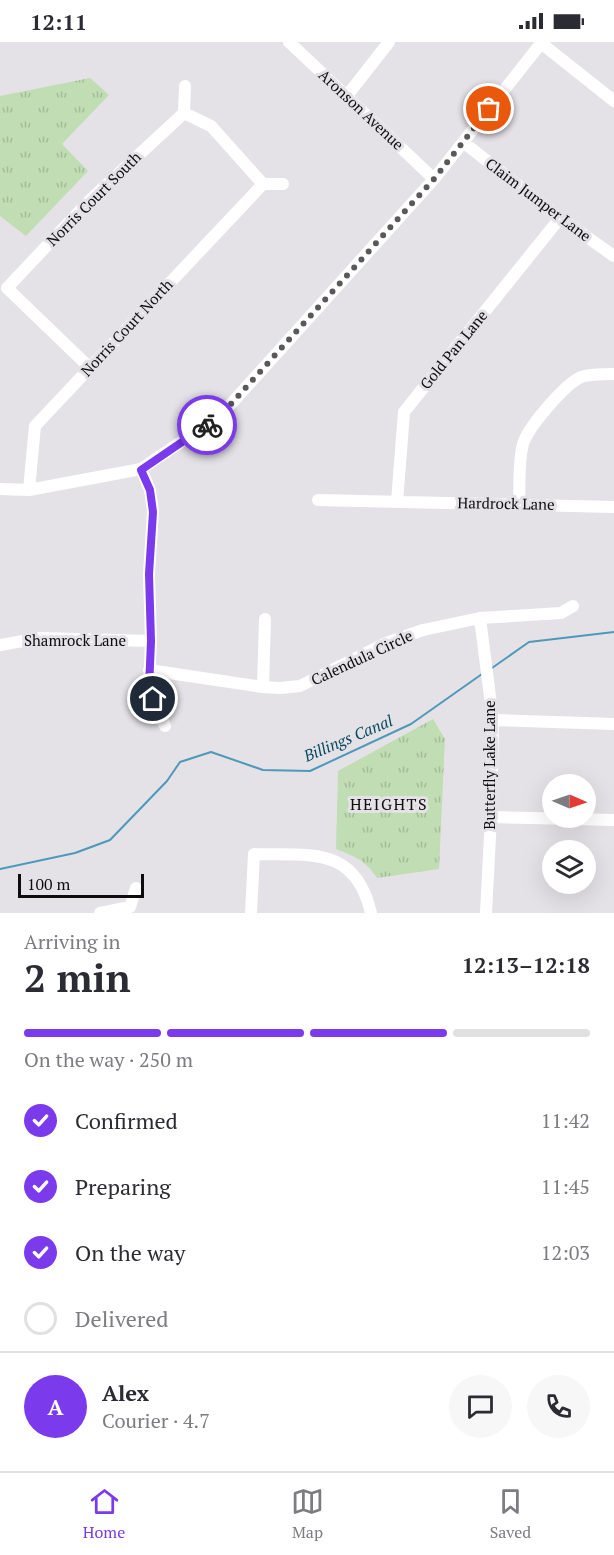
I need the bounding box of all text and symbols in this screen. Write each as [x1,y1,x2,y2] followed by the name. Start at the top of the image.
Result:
[30,7,87,36] text: 12:11
[315,65,409,154] street label: Aronson Avenue
[463,83,514,134] pin
[472,92,505,125] icon: bag
[42,147,145,250] street label: Norris Court South
[482,153,595,245] street label: Claim Jumper Lane
[76,274,177,380] street label: Norris Court North
[415,306,491,393] street label: Gold Pan Lane
[177,395,237,455] courier
[191,409,224,442] icon: bike
[457,492,555,514] street label: Hardrock Lane
[308,625,416,689] street label: Calendula Circle
[24,630,126,650] street label: Shamrock Lane
[127,673,178,724] pin
[136,682,169,715] icon: home
[479,700,499,830] street label: Butterfly Lake Lane
[299,709,396,767] water label: Billings Canal
[542,774,596,828] north arrow
[542,774,596,894] map controls
[350,793,428,815] district label: HEIGHTS
[542,840,596,894] button: layers
[18,871,144,899] scale bar
[27,873,70,895] text: 100 m
[24,928,120,955] text: Arriving in
[462,950,590,979] text: 12:13–12:18
[24,951,131,1003] text: 2 min
[24,1046,193,1073] text: On the way · 250 m
[24,1104,57,1137] icon: check
[75,1106,178,1135] text: Confirmed
[541,1107,590,1134] text: 11:42
[24,1170,57,1203] icon: check
[75,1172,171,1201] text: Preparing
[541,1173,590,1200] text: 11:45
[24,1236,57,1269] icon: check
[75,1238,185,1267] text: On the way
[541,1239,590,1266] text: 12:03
[75,1304,168,1333] text: Delivered
[449,1375,512,1438] button: chat
[527,1375,590,1438] button: phone
[102,1378,149,1407] text: Alex
[47,1392,64,1421] text: A
[102,1407,210,1434] text: Courier · 4.7
[83,1485,125,1543] tab: Home
[291,1485,324,1543] tab: Map
[490,1485,531,1543] tab: Saved

